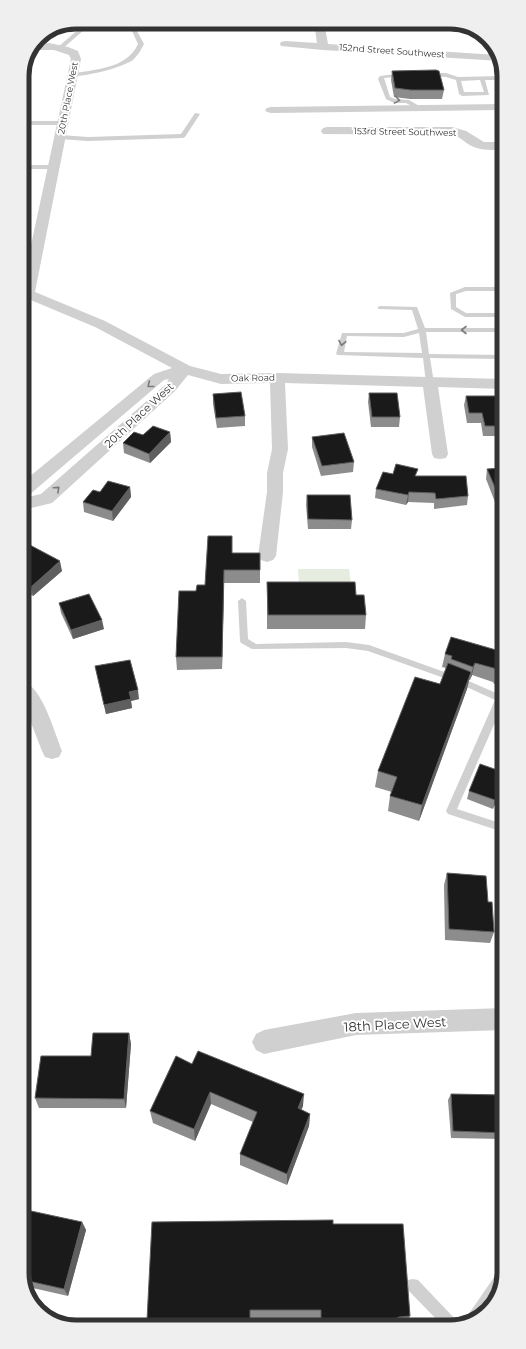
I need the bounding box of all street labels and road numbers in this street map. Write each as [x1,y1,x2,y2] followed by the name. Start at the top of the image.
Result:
[339,41,445,60] street label: 152nd Street Southwest
[55,61,80,135] street label: 20th Place West
[353,125,457,138] street label: 153rd Street Southwest
[231,372,275,383] street label: Oak Road
[102,379,177,451] street label: 20th Place West
[343,1013,447,1035] street label: 18th Place West

